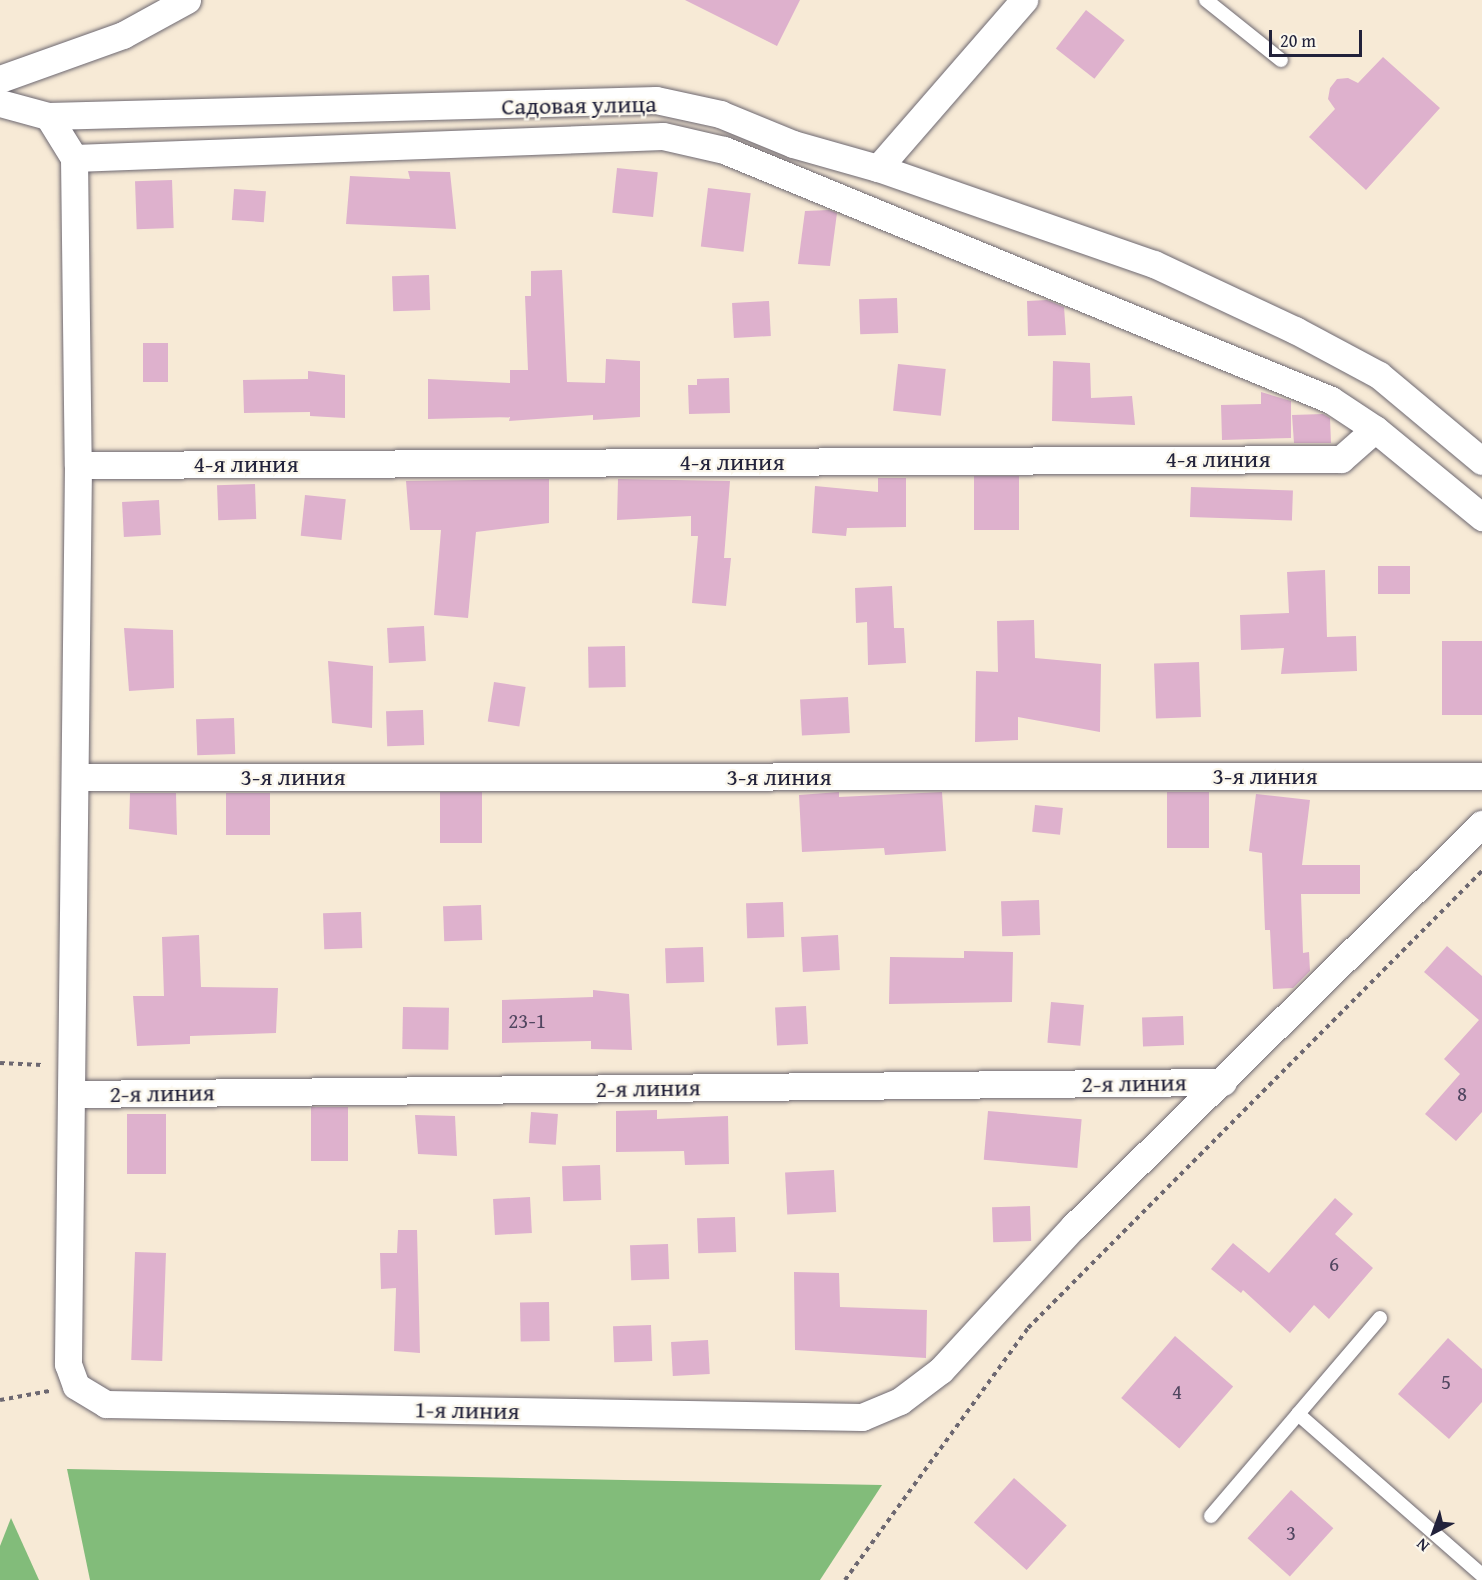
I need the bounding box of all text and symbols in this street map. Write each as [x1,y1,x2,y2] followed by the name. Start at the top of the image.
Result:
[1272,18,1365,56] scale bar
[1280,27,1316,54] text: 20 m
[501,89,657,121] street label: Садовая улица
[1165,445,1271,473] street label: 4-я линия
[679,448,785,476] street label: 4-я линия
[193,450,299,478] street label: 4-я линия
[1212,762,1318,790] street label: 3-я линия
[240,763,346,791] street label: 3-я линия
[726,763,832,791] street label: 3-я линия
[508,1008,546,1034] house number: 23-1
[1081,1068,1187,1098] street label: 2-я линия
[595,1073,701,1103] street label: 2-я линия
[109,1078,215,1108] street label: 2-я линия
[1457,1081,1467,1107] house number: 8
[1329,1251,1339,1277] house number: 6
[1441,1369,1451,1395] house number: 5
[1172,1379,1182,1405] house number: 4
[414,1395,520,1425] street label: 1-я линия
[1404,1502,1464,1562] north arrow
[1286,1520,1296,1546] house number: 3
[1410,1533,1434,1558] text: N

